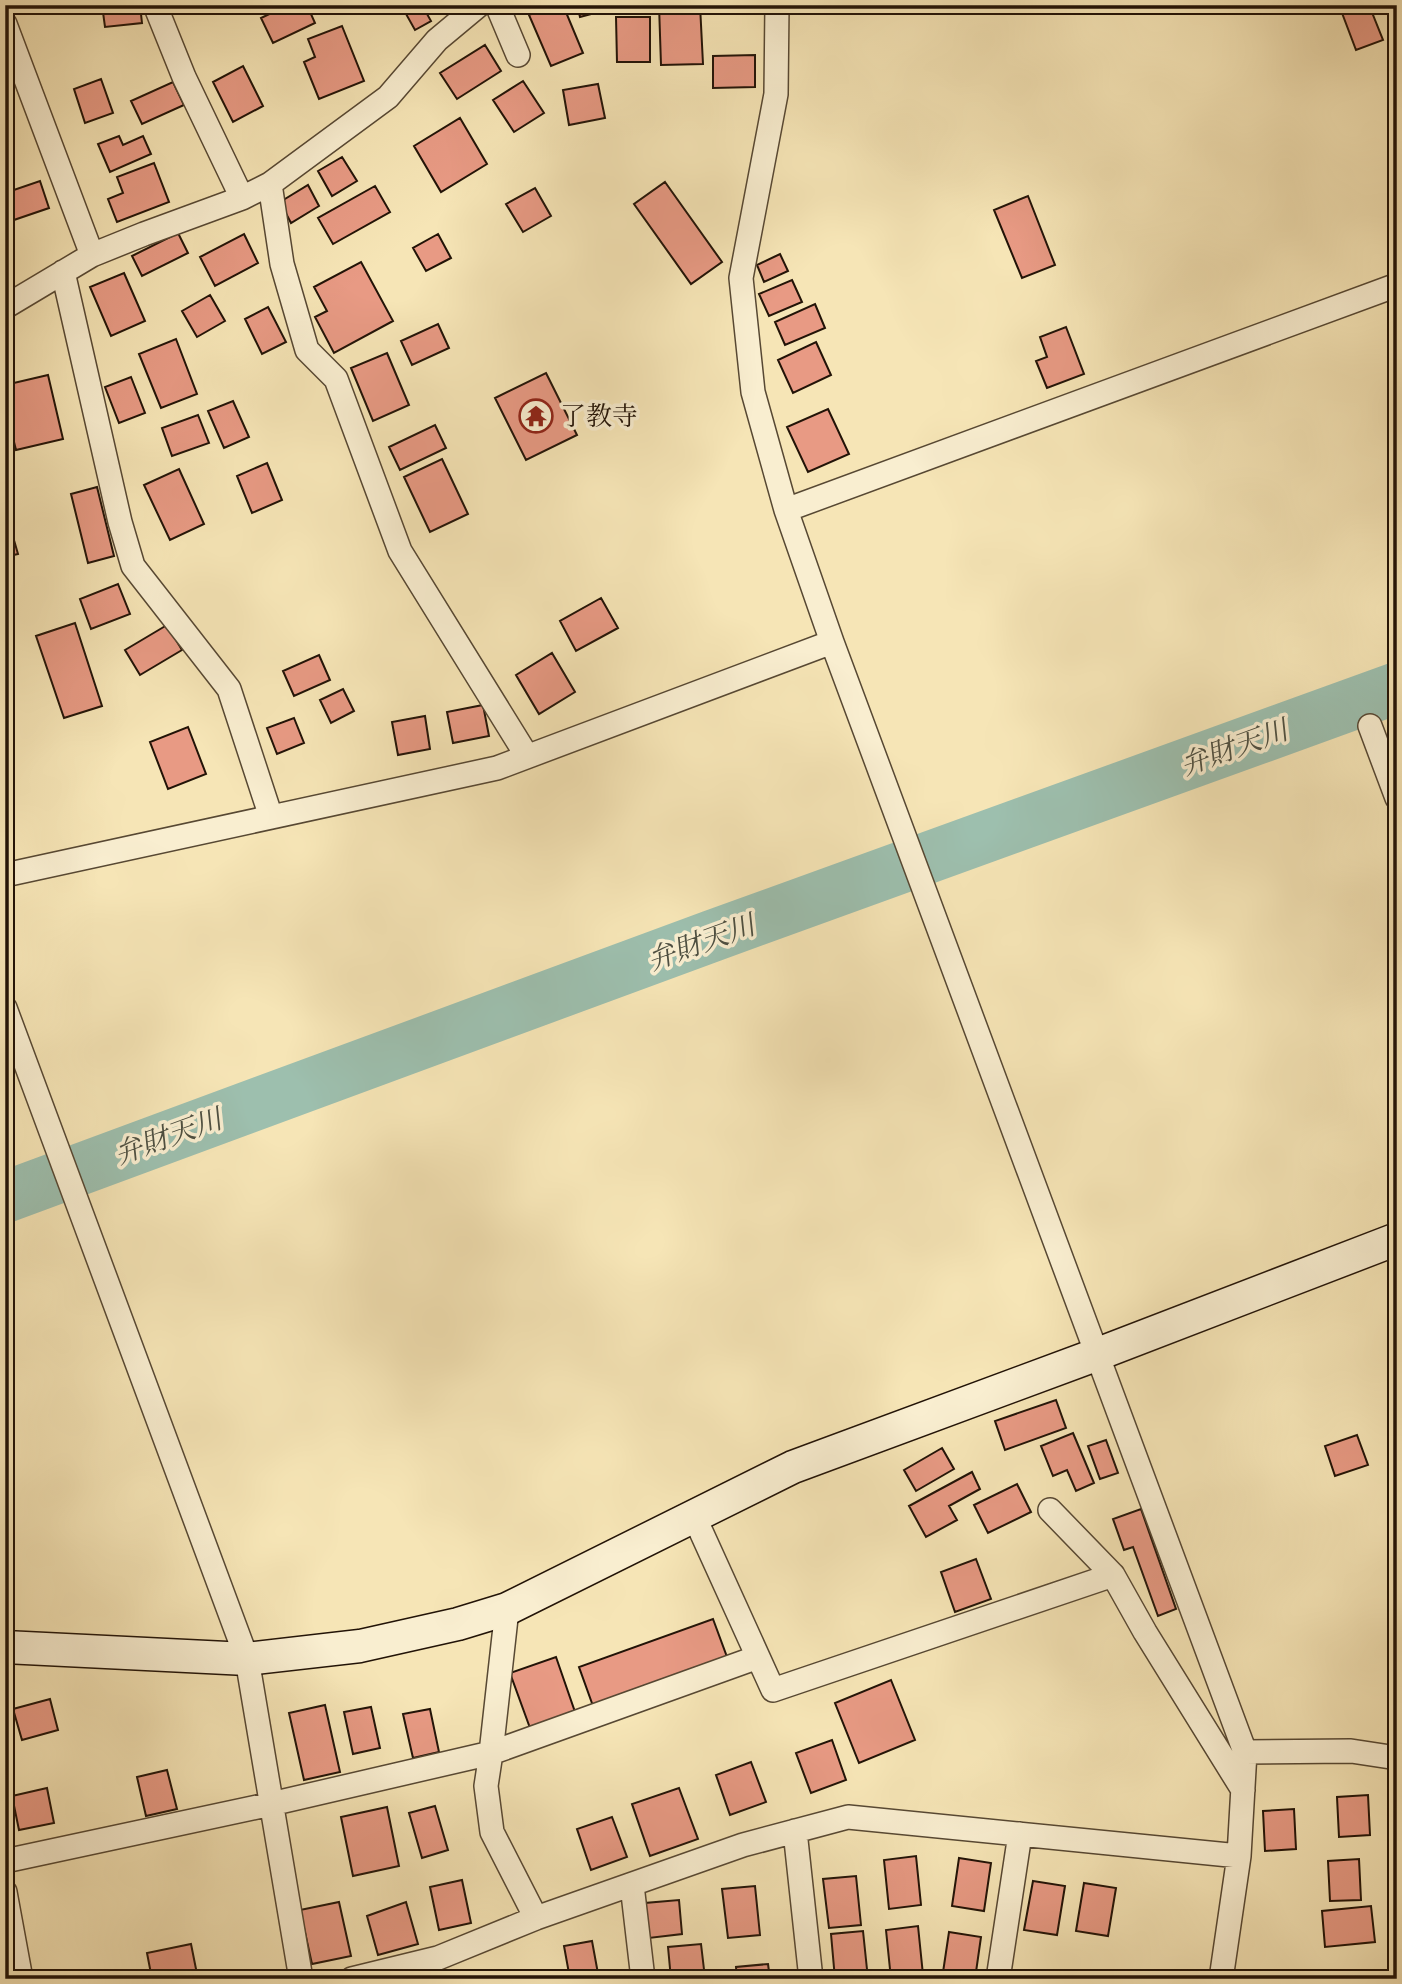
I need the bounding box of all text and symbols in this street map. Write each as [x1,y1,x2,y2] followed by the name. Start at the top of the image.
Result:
[517,397,555,435] temple icon: 了教寺
[560,399,638,434] place label: 了教寺
[1175,710,1296,785] water label: 弁財天川
[642,905,763,980] water label: 弁財天川
[109,1099,230,1174] water label: 弁財天川

